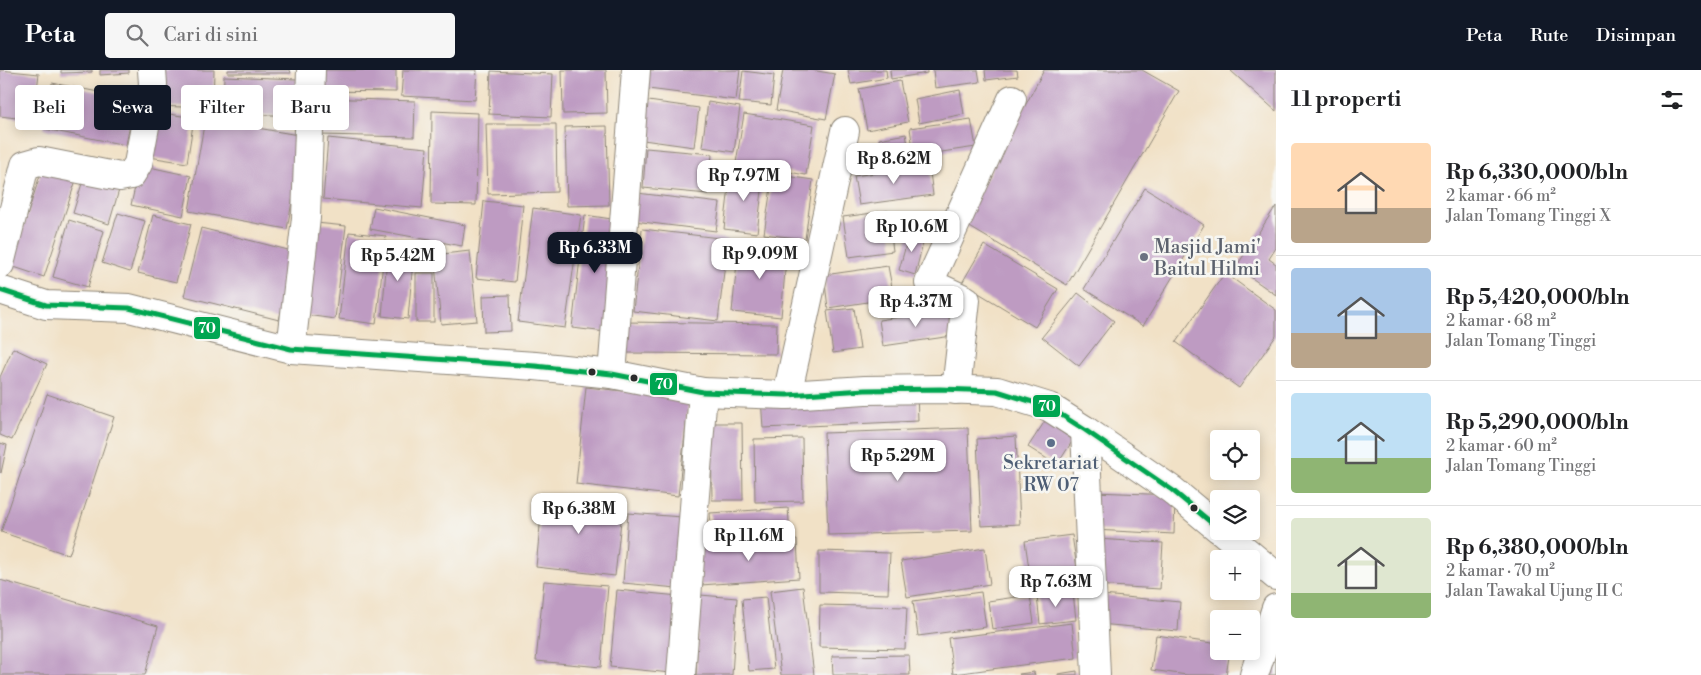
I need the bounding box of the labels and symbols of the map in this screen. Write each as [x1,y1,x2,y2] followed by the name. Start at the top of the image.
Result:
[842,142,946,185] pin: Rp 8.62M
[692,160,796,202] pin: Rp 7.97M
[860,210,964,253] pin: Rp 10.6M
[543,232,647,274] pin: Rp 6.33M
[1153,235,1261,281] place label: Masjid Jami' Baitul Hilmi
[708,238,812,280] pin: Rp 9.09M
[346,240,450,282] pin: Rp 5.42M
[1138,251,1150,263] marker: Masjid Jami' Baitul Hilmi
[864,286,968,328] pin: Rp 4.37M
[193,316,221,340] line badge: 70
[198,320,216,338] text: 70
[587,367,597,377] unlabelled marker
[649,372,678,396] line badge: 70
[629,373,639,383] unlabelled marker
[655,376,673,394] text: 70
[1032,394,1061,418] line badge: 70
[1038,398,1056,416] text: 70
[1045,437,1057,449] marker: Sekretariat RW 07
[846,440,950,482] pin: Rp 5.29M
[1003,451,1099,497] place label: Sekretariat RW 07
[527,492,631,535] pin: Rp 6.38M
[1189,503,1199,513] unlabelled marker
[697,520,801,562] pin: Rp 11.6M
[1004,566,1108,608] pin: Rp 7.63M

